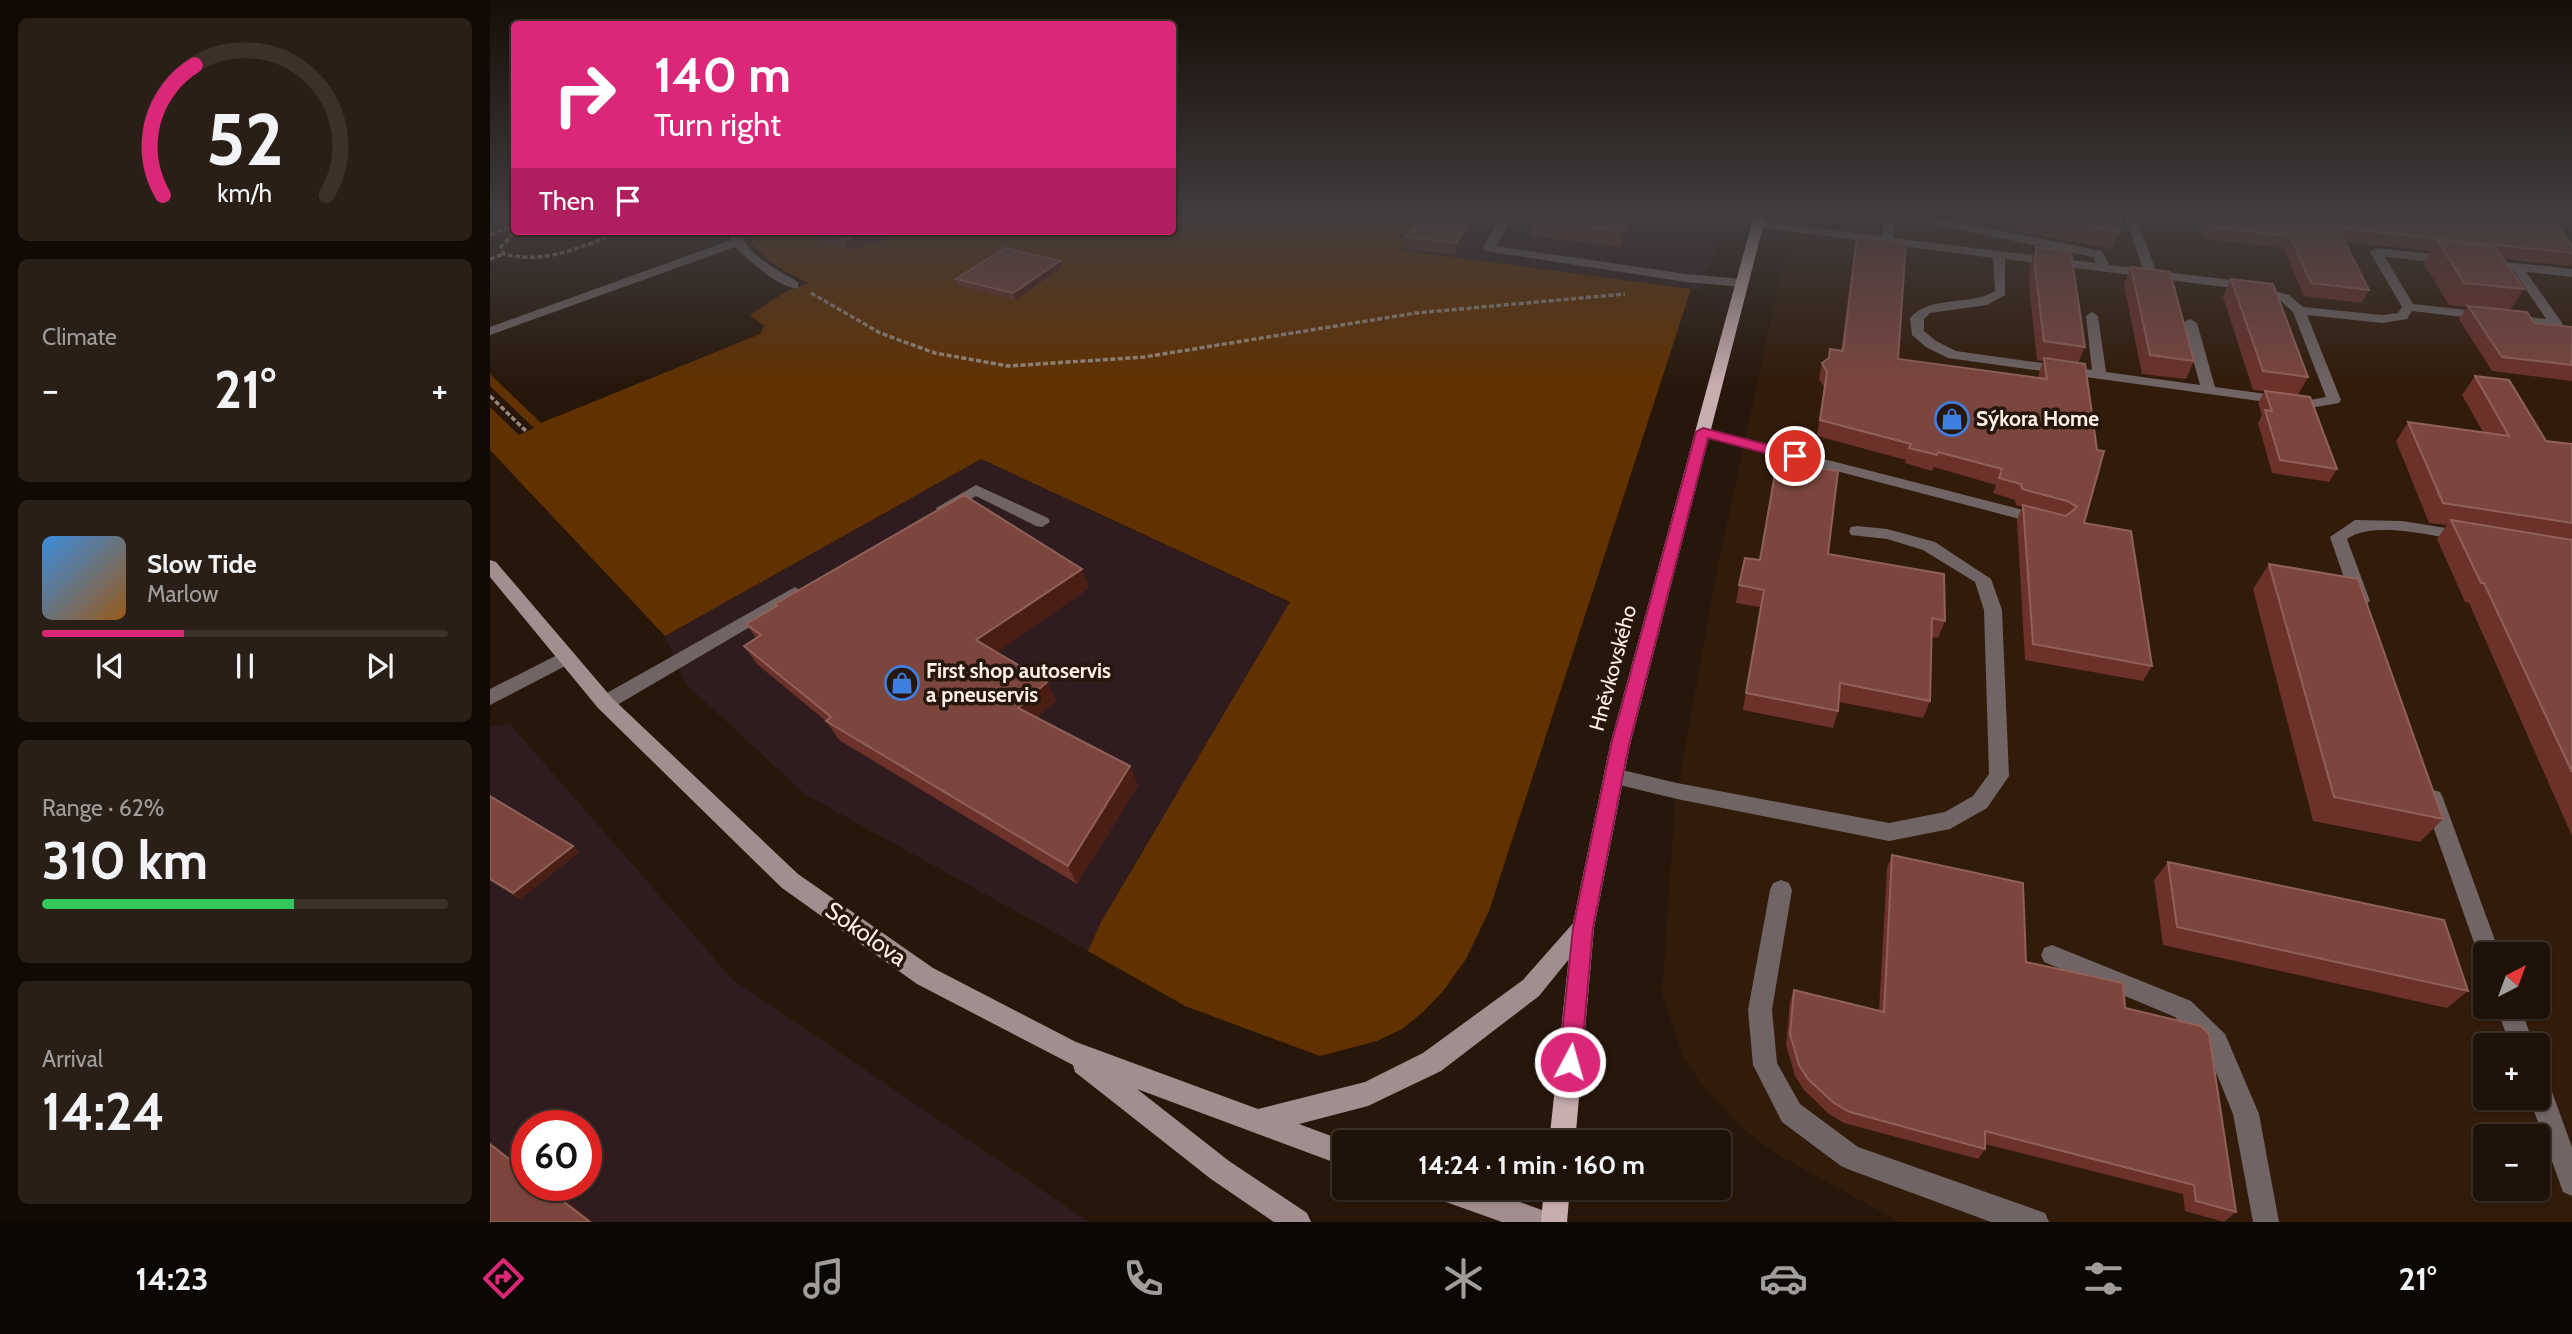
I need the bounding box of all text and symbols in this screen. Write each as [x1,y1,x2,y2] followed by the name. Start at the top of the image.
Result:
[654,45,791,104] text: 140 m
[539,49,630,140] icon: right
[206,96,284,184] text: 52
[654,105,781,144] text: Turn right
[218,178,272,208] text: km/h
[609,182,647,220] icon: arrive
[539,185,595,217] text: Then
[42,323,117,351] text: Climate
[214,358,276,421] text: 21°
[42,366,59,413] text: −
[431,366,448,413] text: +
[1933,400,1971,438] shop icon: Sýkora Home
[1976,406,2099,431] place label: Sýkora Home
[1765,426,1825,486] pin
[1776,437,1814,475] icon: arrive
[147,548,257,580] text: Slow Tide
[147,580,218,608] text: Marlow
[1584,602,1641,734] street label: Hněvkovského
[91,647,129,685] icon: previous
[226,647,264,685] icon: pause
[361,647,399,685] icon: next
[926,658,1111,707] place label: First shop autoservis a pneuservis
[883,664,921,702] shop icon: First shop autoservis a pneuservis
[42,794,165,822] text: Range · 62%
[42,829,208,892] text: 310 km
[820,895,913,972] street label: Sokolova
[2473,942,2550,1018] north arrow
[2473,942,2550,1201] map controls
[1533,1025,1607,1099] position arrow
[2473,1033,2550,1110] button: +
[42,1045,103,1073] text: Arrival
[42,1080,165,1143] text: 14:24
[511,1110,602,1201] speed limit sign: 60
[2473,1124,2550,1201] button: −
[1418,1149,1645,1181] text: 14:24 · 1 min · 160 m
[479,1254,528,1303] icon: directions
[799,1254,848,1303] icon: music
[1119,1254,1168,1303] icon: phone
[1439,1254,1488,1303] icon: climate
[1759,1254,1808,1303] icon: car
[2079,1254,2128,1303] icon: filters
[135,1259,208,1298] text: 14:23
[2399,1259,2437,1298] text: 21°

